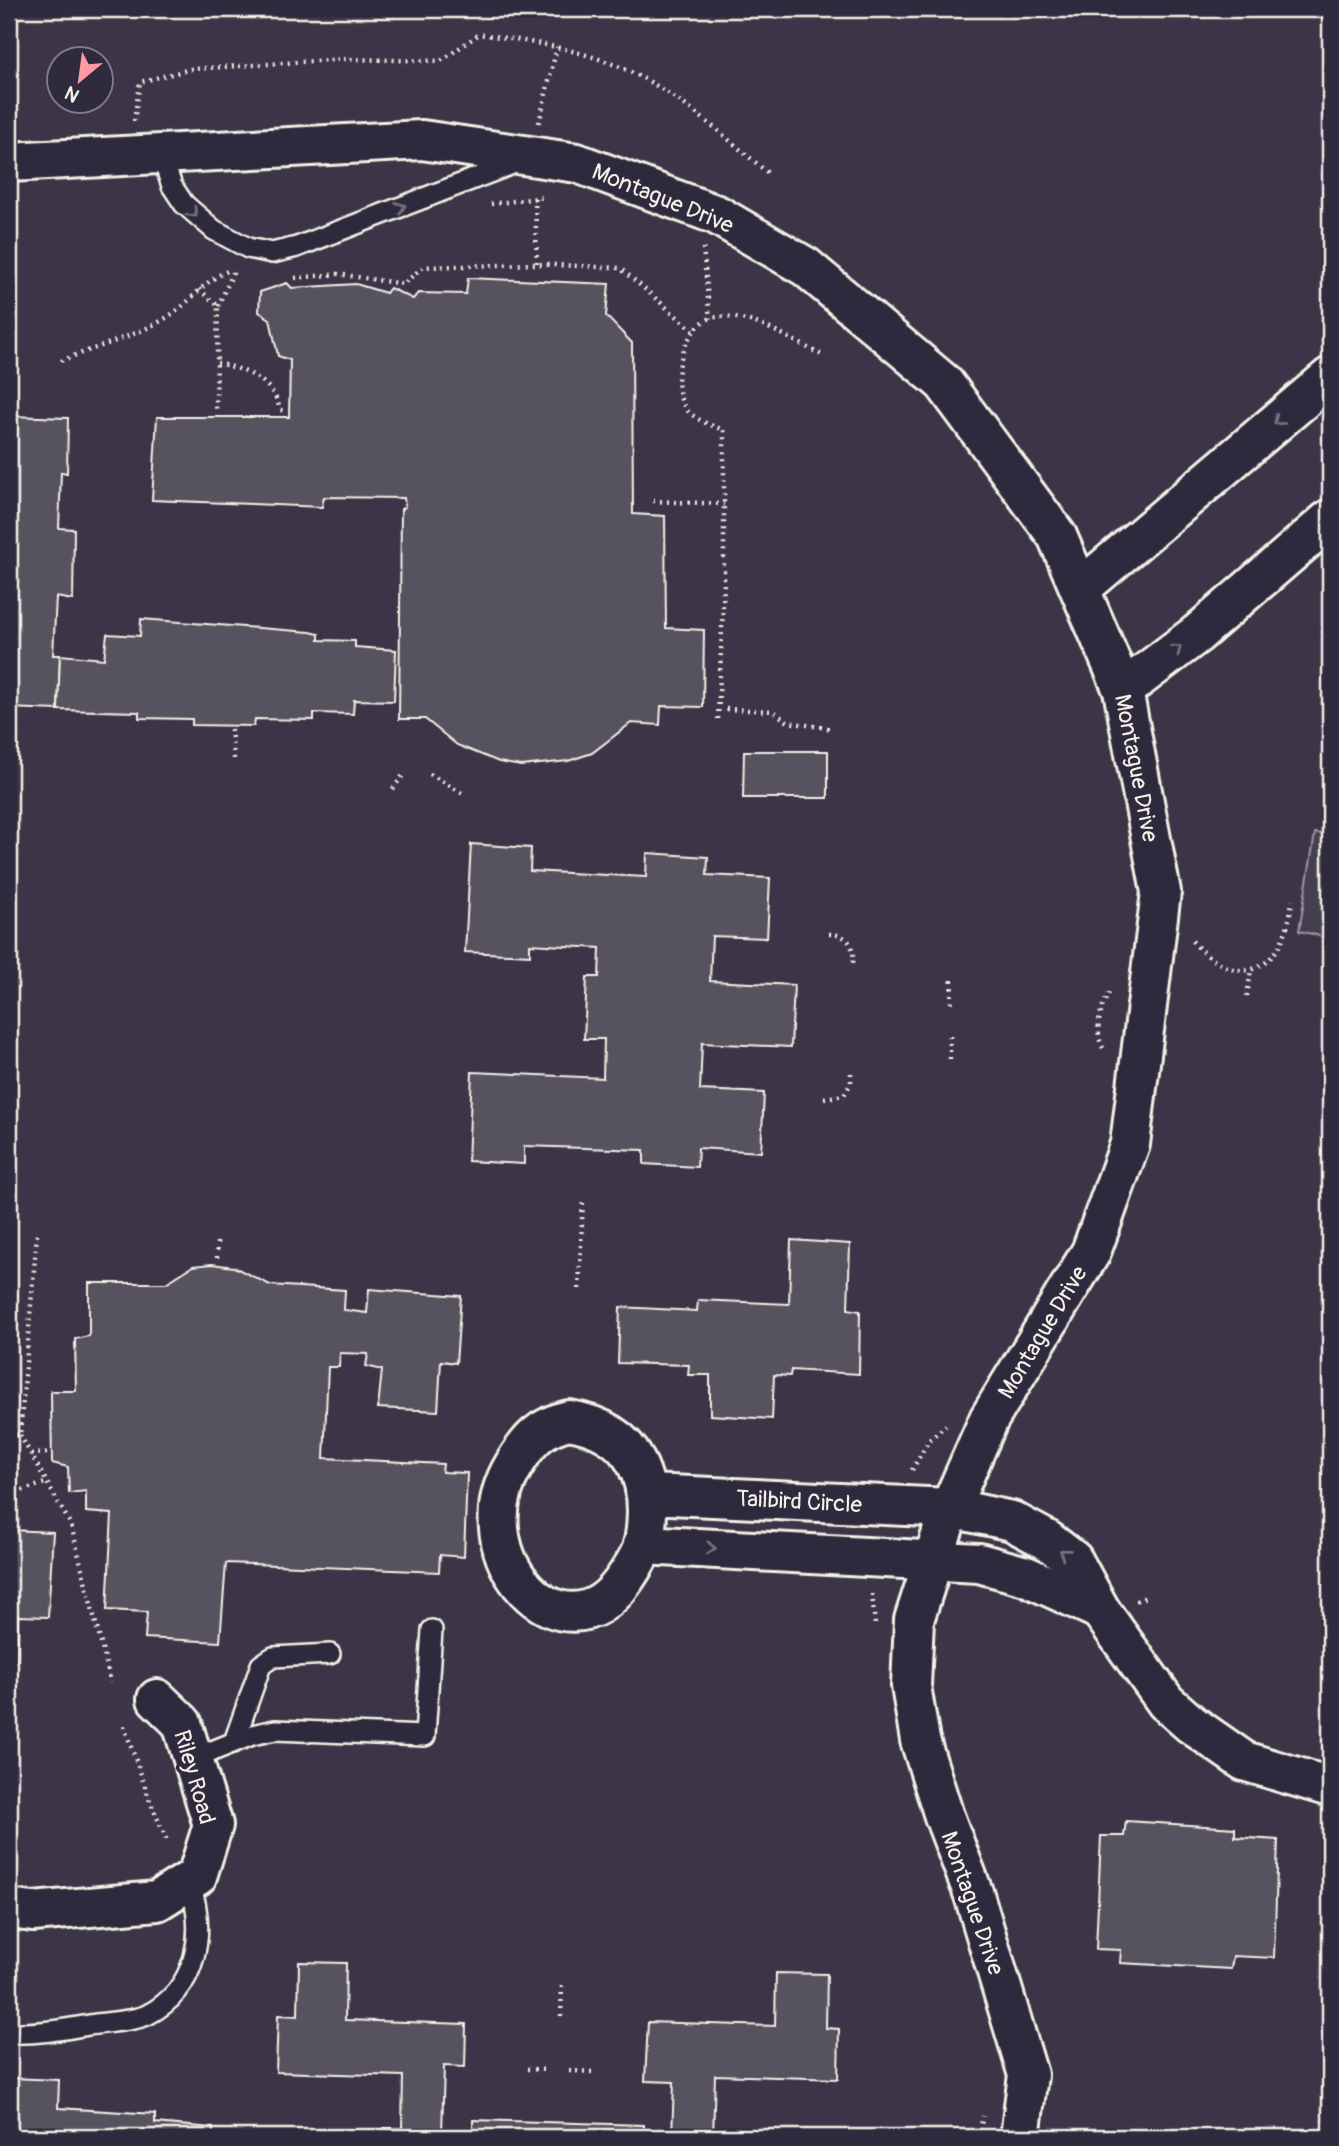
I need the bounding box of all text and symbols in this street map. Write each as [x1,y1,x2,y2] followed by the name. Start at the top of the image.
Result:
[46,46,116,116] north arrow
[61,80,84,108] text: N
[588,157,738,240] street label: Montague Drive
[395,201,407,215] one-way arrow
[185,204,198,217] one-way arrow
[1273,413,1286,425] one-way arrow
[1170,645,1182,658] one-way arrow
[1108,692,1165,845] street label: Montague Drive
[991,1260,1094,1404] street label: Montague Drive
[735,1484,863,1519] street label: Tailbird Circle
[706,1541,717,1556] one-way arrow
[1059,1549,1071,1562] one-way arrow
[167,1727,222,1828] street label: Riley Road
[934,1828,1011,1979] street label: Montague Drive

